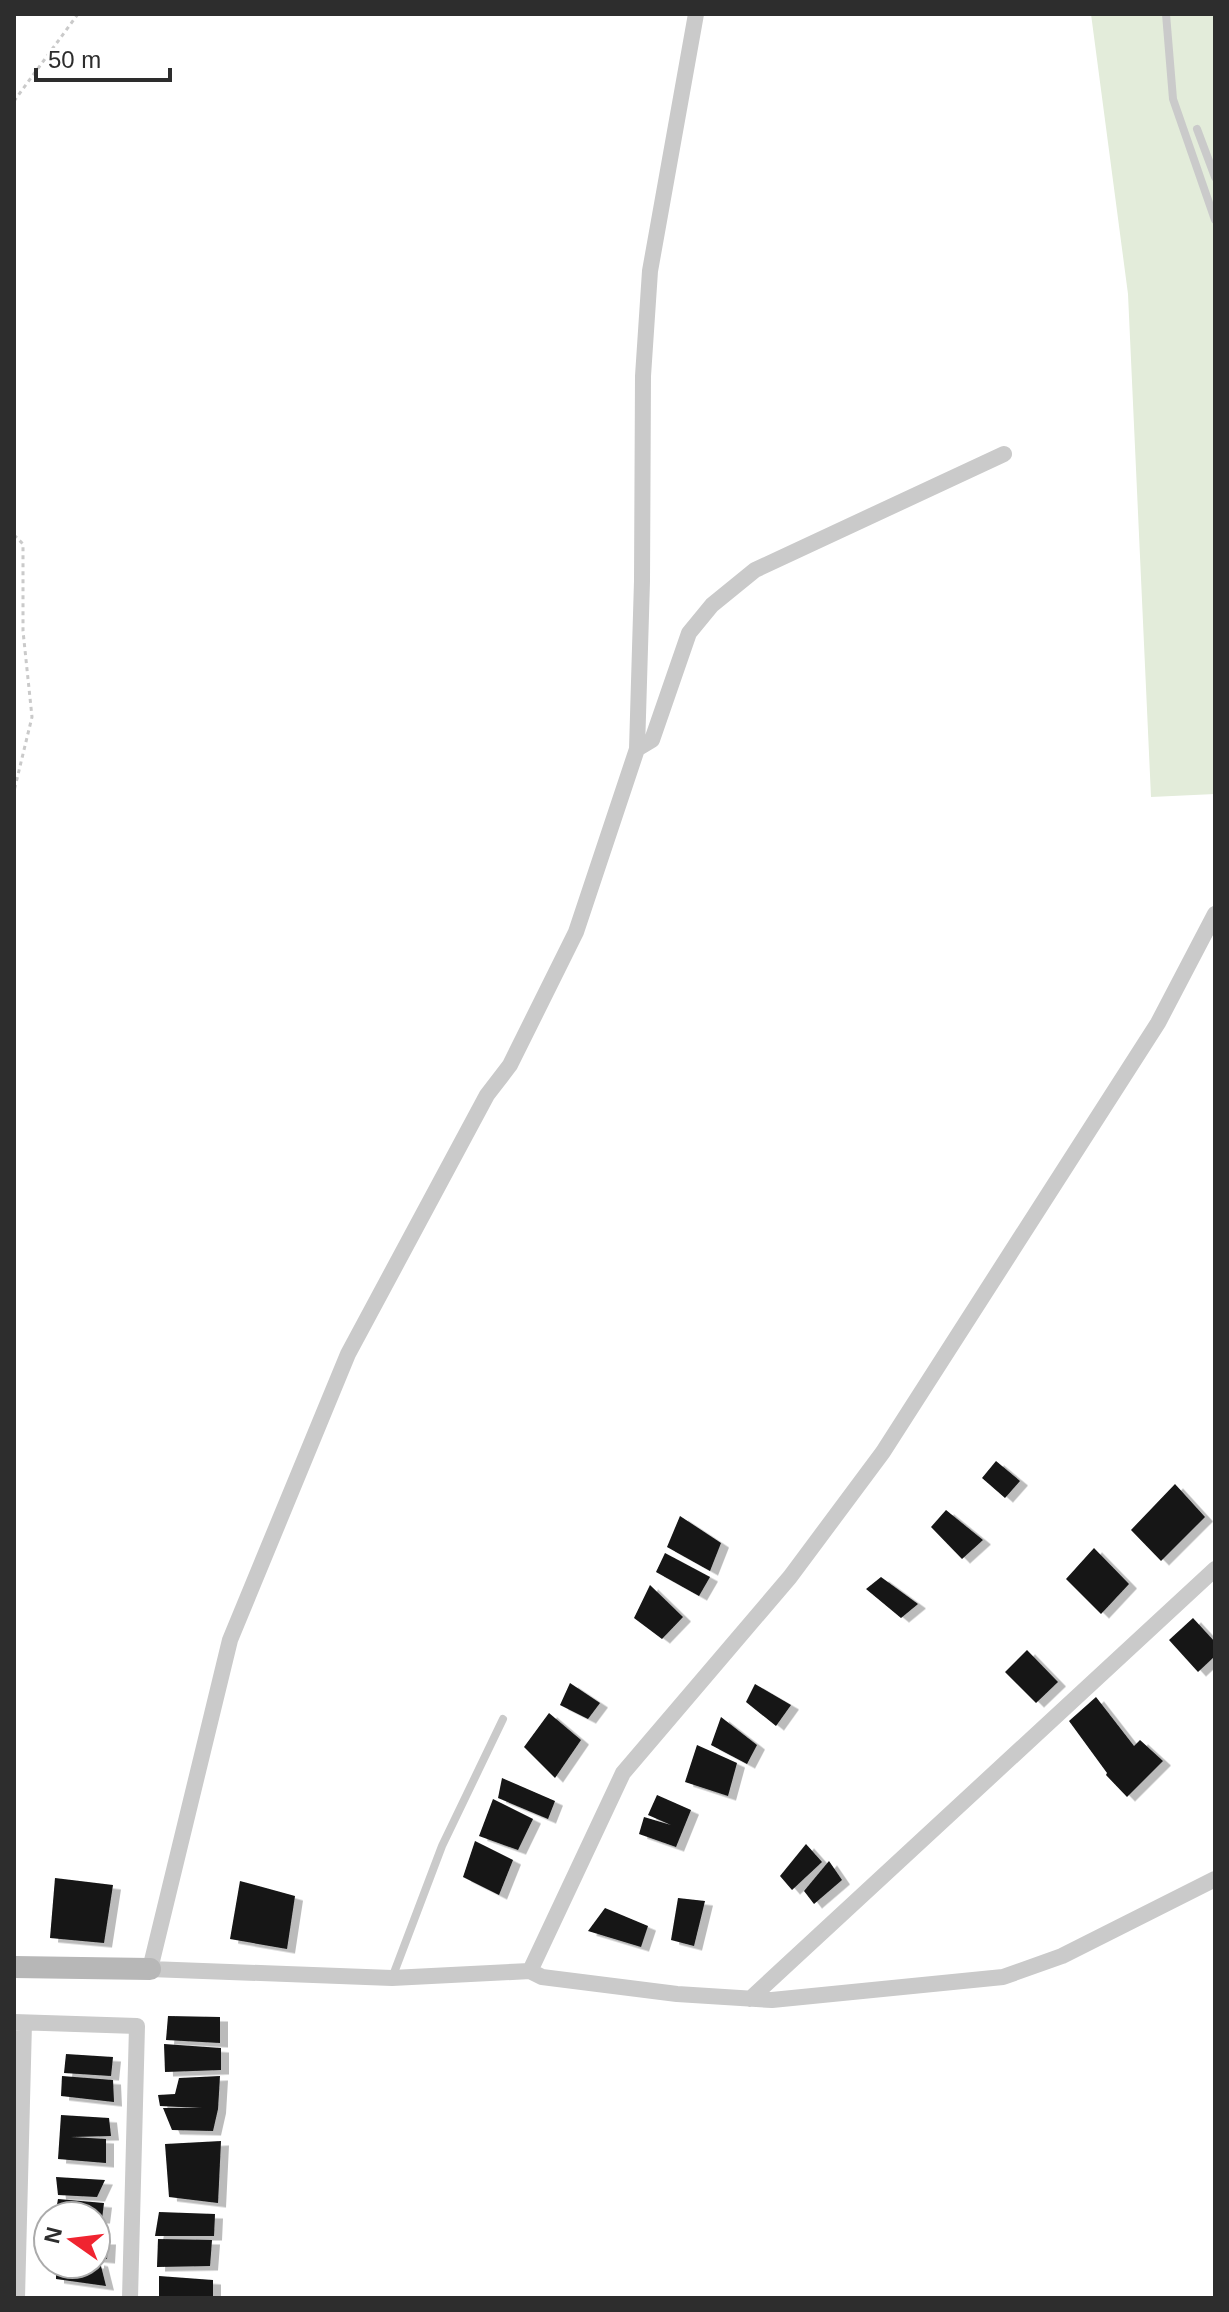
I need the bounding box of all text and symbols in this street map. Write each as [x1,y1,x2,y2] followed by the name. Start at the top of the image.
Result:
[36,32,170,82] scale bar
[48,46,101,73] text: 50 m
[32,2200,112,2280] north arrow
[39,2225,67,2246] text: N

